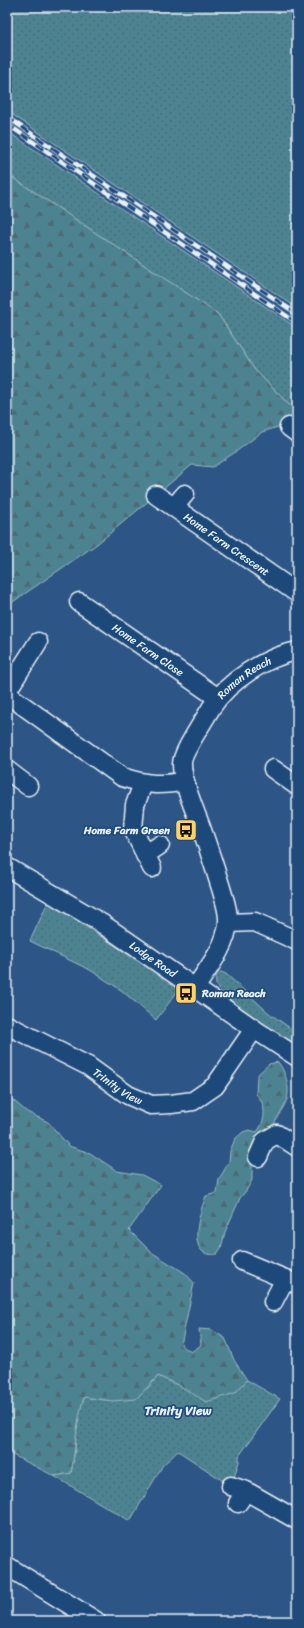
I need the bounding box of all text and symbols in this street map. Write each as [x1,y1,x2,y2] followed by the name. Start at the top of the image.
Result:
[180,507,274,581] street label: Home Farm Crescent
[108,618,188,682] street label: Home Farm Close
[212,651,275,703] street label: Roman Reach
[173,817,199,843] bus stop icon: Home Farm Green
[83,821,170,840] place label: Home Farm Green
[126,936,182,983] street label: Lodge Road
[173,980,199,1006] bus stop icon: Roman Reach
[201,984,266,1003] place label: Roman Reach
[89,1063,146,1110] street label: Trinity View
[144,1399,213,1422] district label: Trinity View

